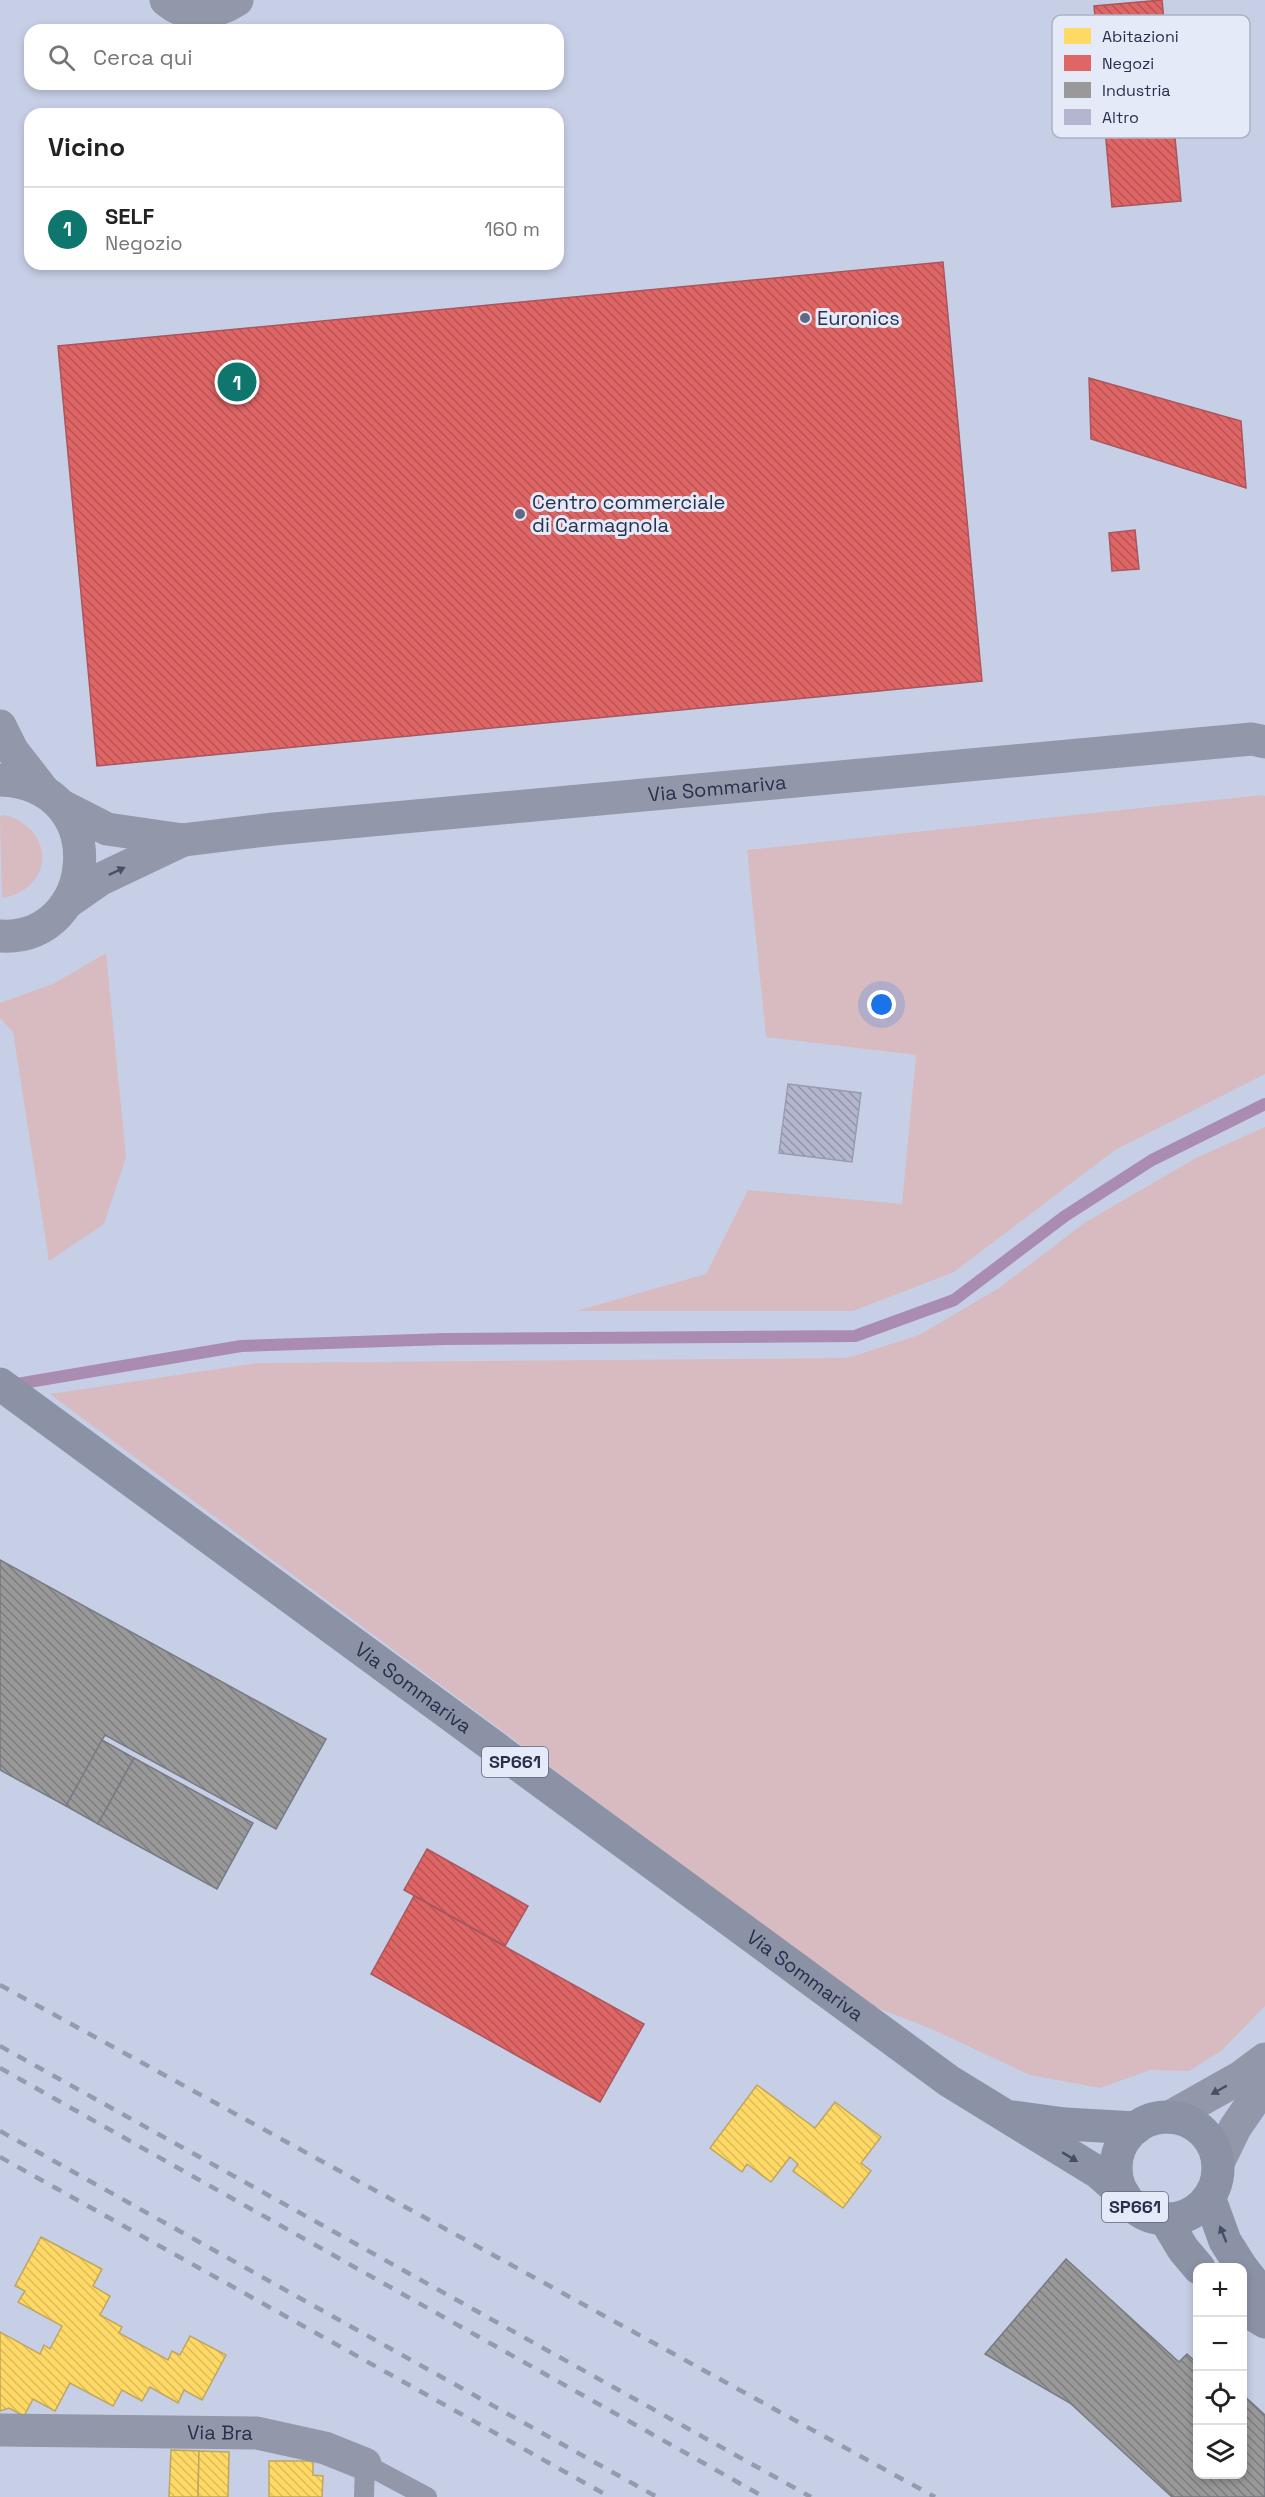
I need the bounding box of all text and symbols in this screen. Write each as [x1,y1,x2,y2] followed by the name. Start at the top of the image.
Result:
[1052,15,1250,138] legend
[24,24,564,90] search box
[1102,26,1179,47] text: Abitazioni
[45,41,78,74] icon: search
[93,43,193,71] text: Cerca qui
[1102,53,1154,74] text: Negozi
[1102,80,1171,101] text: Industria
[1102,107,1139,128] text: Altro
[48,130,125,164] text: Vicino
[105,202,154,230] text: SELF
[63,216,72,242] text: 1
[484,216,540,242] text: 160 m
[105,230,183,256] text: Negozio
[817,305,900,331] place label: Euronics
[798,311,812,325] marker: Euronics
[218,360,256,404] pin: 1
[532,489,725,538] place label: Centro commerciale di Carmagnola
[513,507,527,521] marker: Centro commerciale di Carmagnola
[647,769,787,808] street label: Via Sommariva
[109,866,127,876] one-way arrow
[867,990,896,1019] your location
[350,1636,477,1739] street label: Via Sommariva
[482,1747,548,1777] road number: SP661
[741,1924,869,2027] street label: Via Sommariva
[1211,2084,1227,2095] one-way arrow
[1062,2152,1078,2163] one-way arrow
[1102,2192,1168,2222] road number: SP661
[1218,2225,1227,2243] one-way arrow
[1193,2263,1247,2479] map controls
[1193,2263,1247,2317] button: +
[1193,2317,1247,2371] button: −
[1193,2371,1247,2425] button: locate
[187,2419,253,2446] street label: Via Bra
[1193,2425,1247,2479] button: layers

